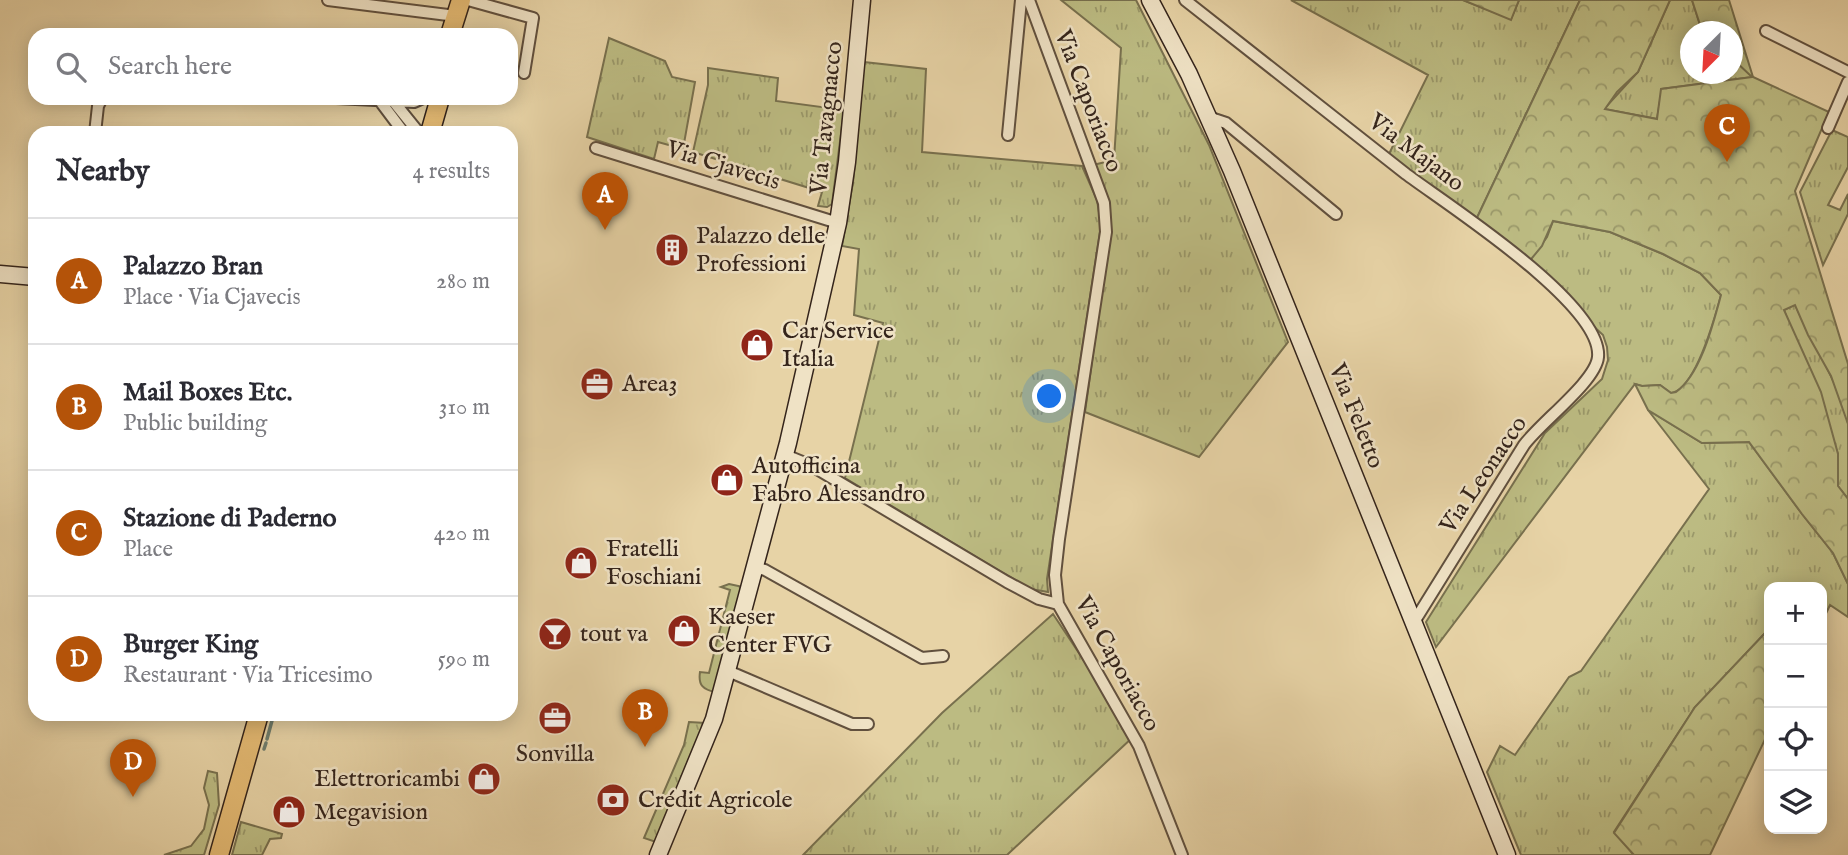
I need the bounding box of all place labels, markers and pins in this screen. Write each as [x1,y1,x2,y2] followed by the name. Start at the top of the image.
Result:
[1704,104,1750,162] pin: C
[582,172,628,230] pin: A
[696,221,825,280] place label: Palazzo delle Professioni
[653,231,691,269] building icon: Palazzo delle Professioni
[782,316,894,375] place label: Car Service Italia
[738,326,776,364] shop icon: Car Service Italia
[578,365,616,403] office icon: Area3
[621,369,677,400] place label: Area3
[751,451,925,510] place label: Autofficina Fabro Alessandro
[708,461,746,499] shop icon: Autofficina Fabro Alessandro
[606,534,701,593] place label: Fratelli Foschiani
[562,544,600,582] shop icon: Fratelli Foschiani
[708,602,832,661] place label: Kaeser Center FVG
[665,612,703,650] shop icon: Kaeser Center FVG
[536,615,574,653] bar icon: tout va
[580,619,649,650] place label: tout va
[622,689,668,747] pin: B
[536,699,574,737] office icon: Sonvilla
[110,739,156,797] pin: D
[516,739,595,770] place label: Sonvilla
[465,760,503,798] shop icon: Elettroricambi
[314,764,460,795] place label: Elettroricambi
[594,781,632,819] bank icon: Crédit Agricole
[638,785,793,816] place label: Crédit Agricole
[270,793,308,831] shop icon: Megavision
[314,797,428,828] place label: Megavision

